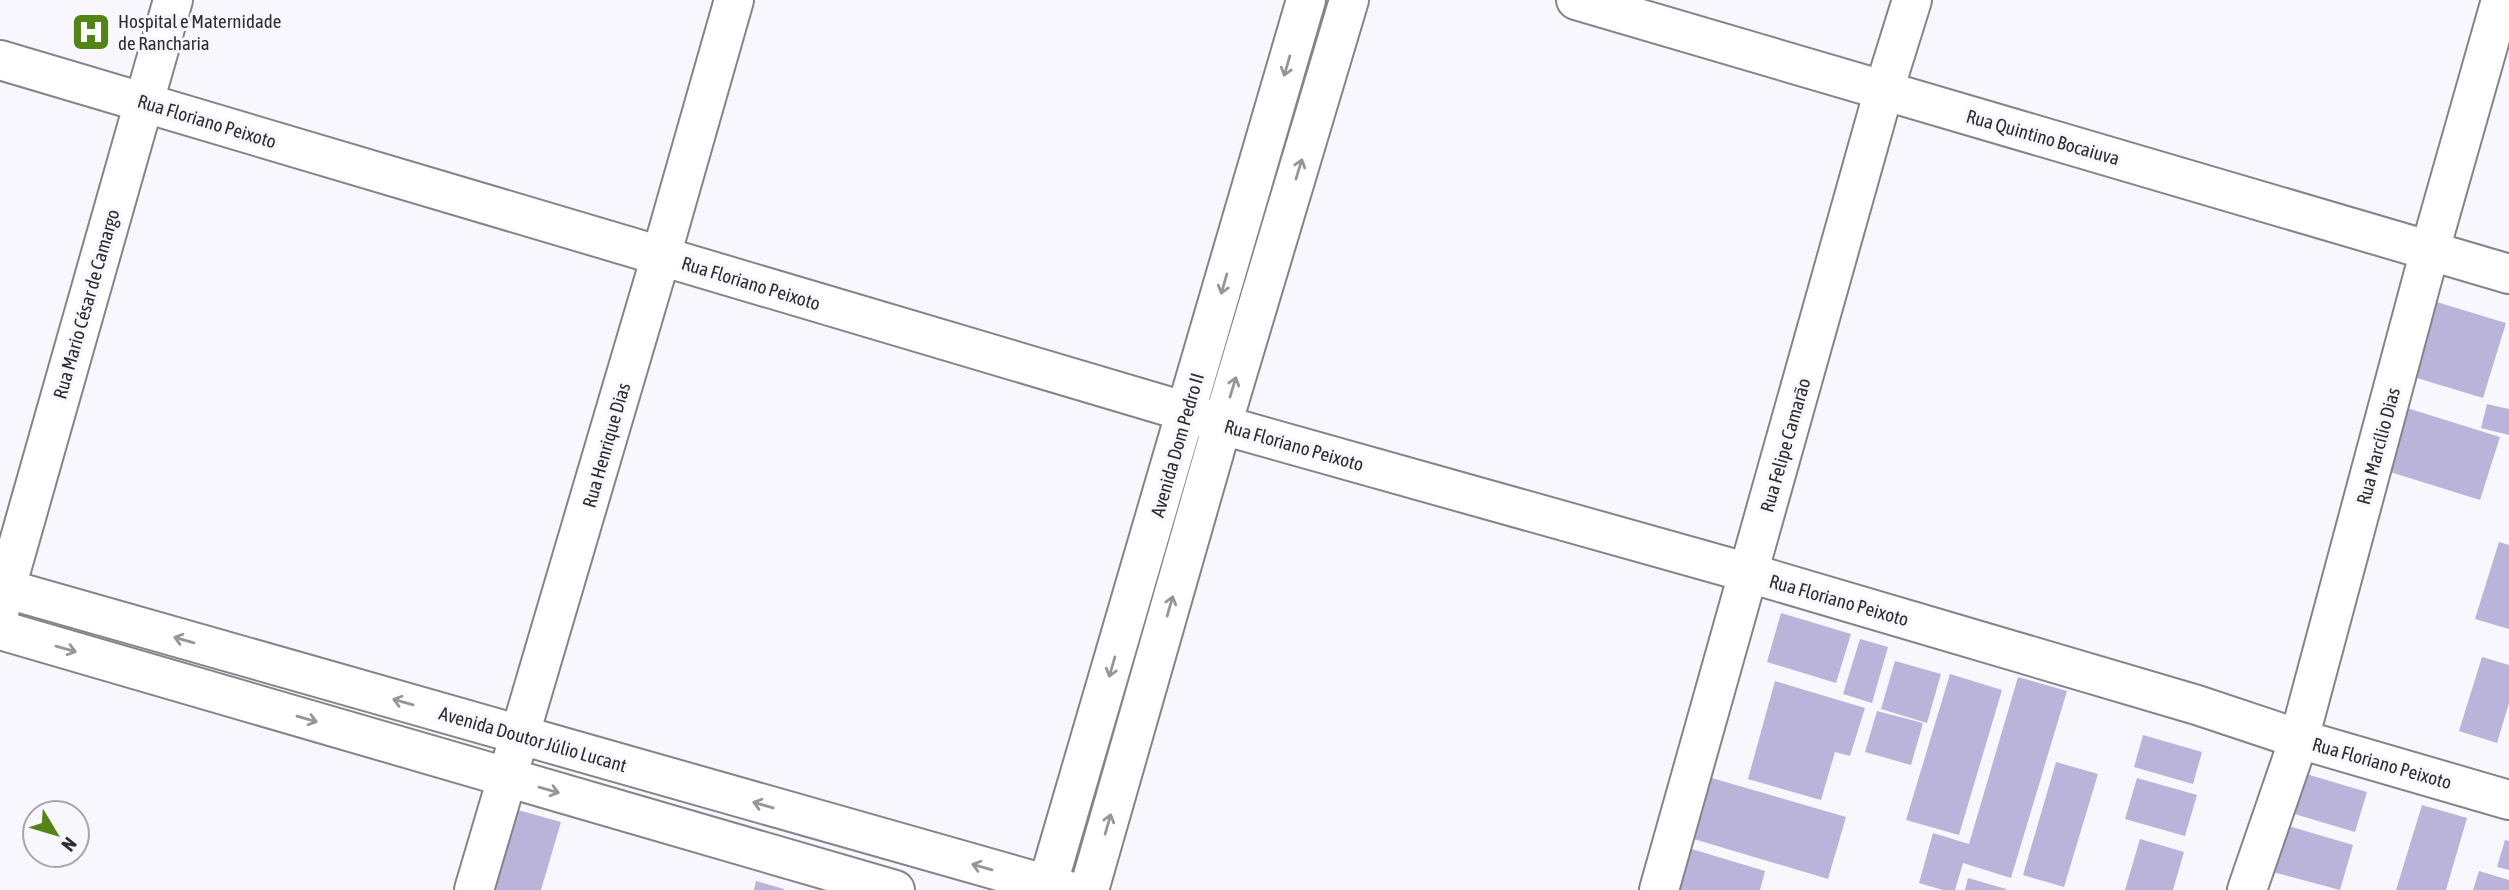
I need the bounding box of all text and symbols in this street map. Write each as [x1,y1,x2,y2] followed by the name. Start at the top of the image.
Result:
[118,10,281,54] place label: Hospital e Maternidade de Rancharia
[70,11,112,53] hospital icon: Hospital e Maternidade de Rancharia
[1280,54,1293,76] one-way arrow
[135,89,279,153] street label: Rua Floriano Peixoto
[1964,105,2122,169] street label: Rua Quintino Bocaiuva
[1293,158,1306,180] one-way arrow
[48,207,124,401] street label: Rua Mario César de Camargo
[679,251,823,315] street label: Rua Floriano Peixoto
[1217,273,1230,295] one-way arrow
[1146,370,1208,520] street label: Avenida Dom Pedro II
[1755,375,1815,515] street label: Rua Felipe Camarão
[1228,376,1241,398] one-way arrow
[578,380,634,510] street label: Rua Henrique Dias
[2352,385,2404,507] street label: Rua Marcílio Dias
[1222,415,1366,475] street label: Rua Floriano Peixoto
[1767,570,1911,630] street label: Rua Floriano Peixoto
[1165,595,1178,617] one-way arrow
[173,632,195,645] one-way arrow
[54,643,76,656] one-way arrow
[1105,656,1118,678] one-way arrow
[392,694,414,707] one-way arrow
[437,702,629,776] street label: Avenida Doutor Júlio Lucant
[296,714,318,727] one-way arrow
[2310,733,2454,793] street label: Rua Floriano Peixoto
[538,785,560,798] one-way arrow
[752,797,774,810] one-way arrow
[21,799,91,869] north arrow
[1102,814,1115,836] one-way arrow
[57,833,82,856] text: N
[971,860,993,873] one-way arrow

